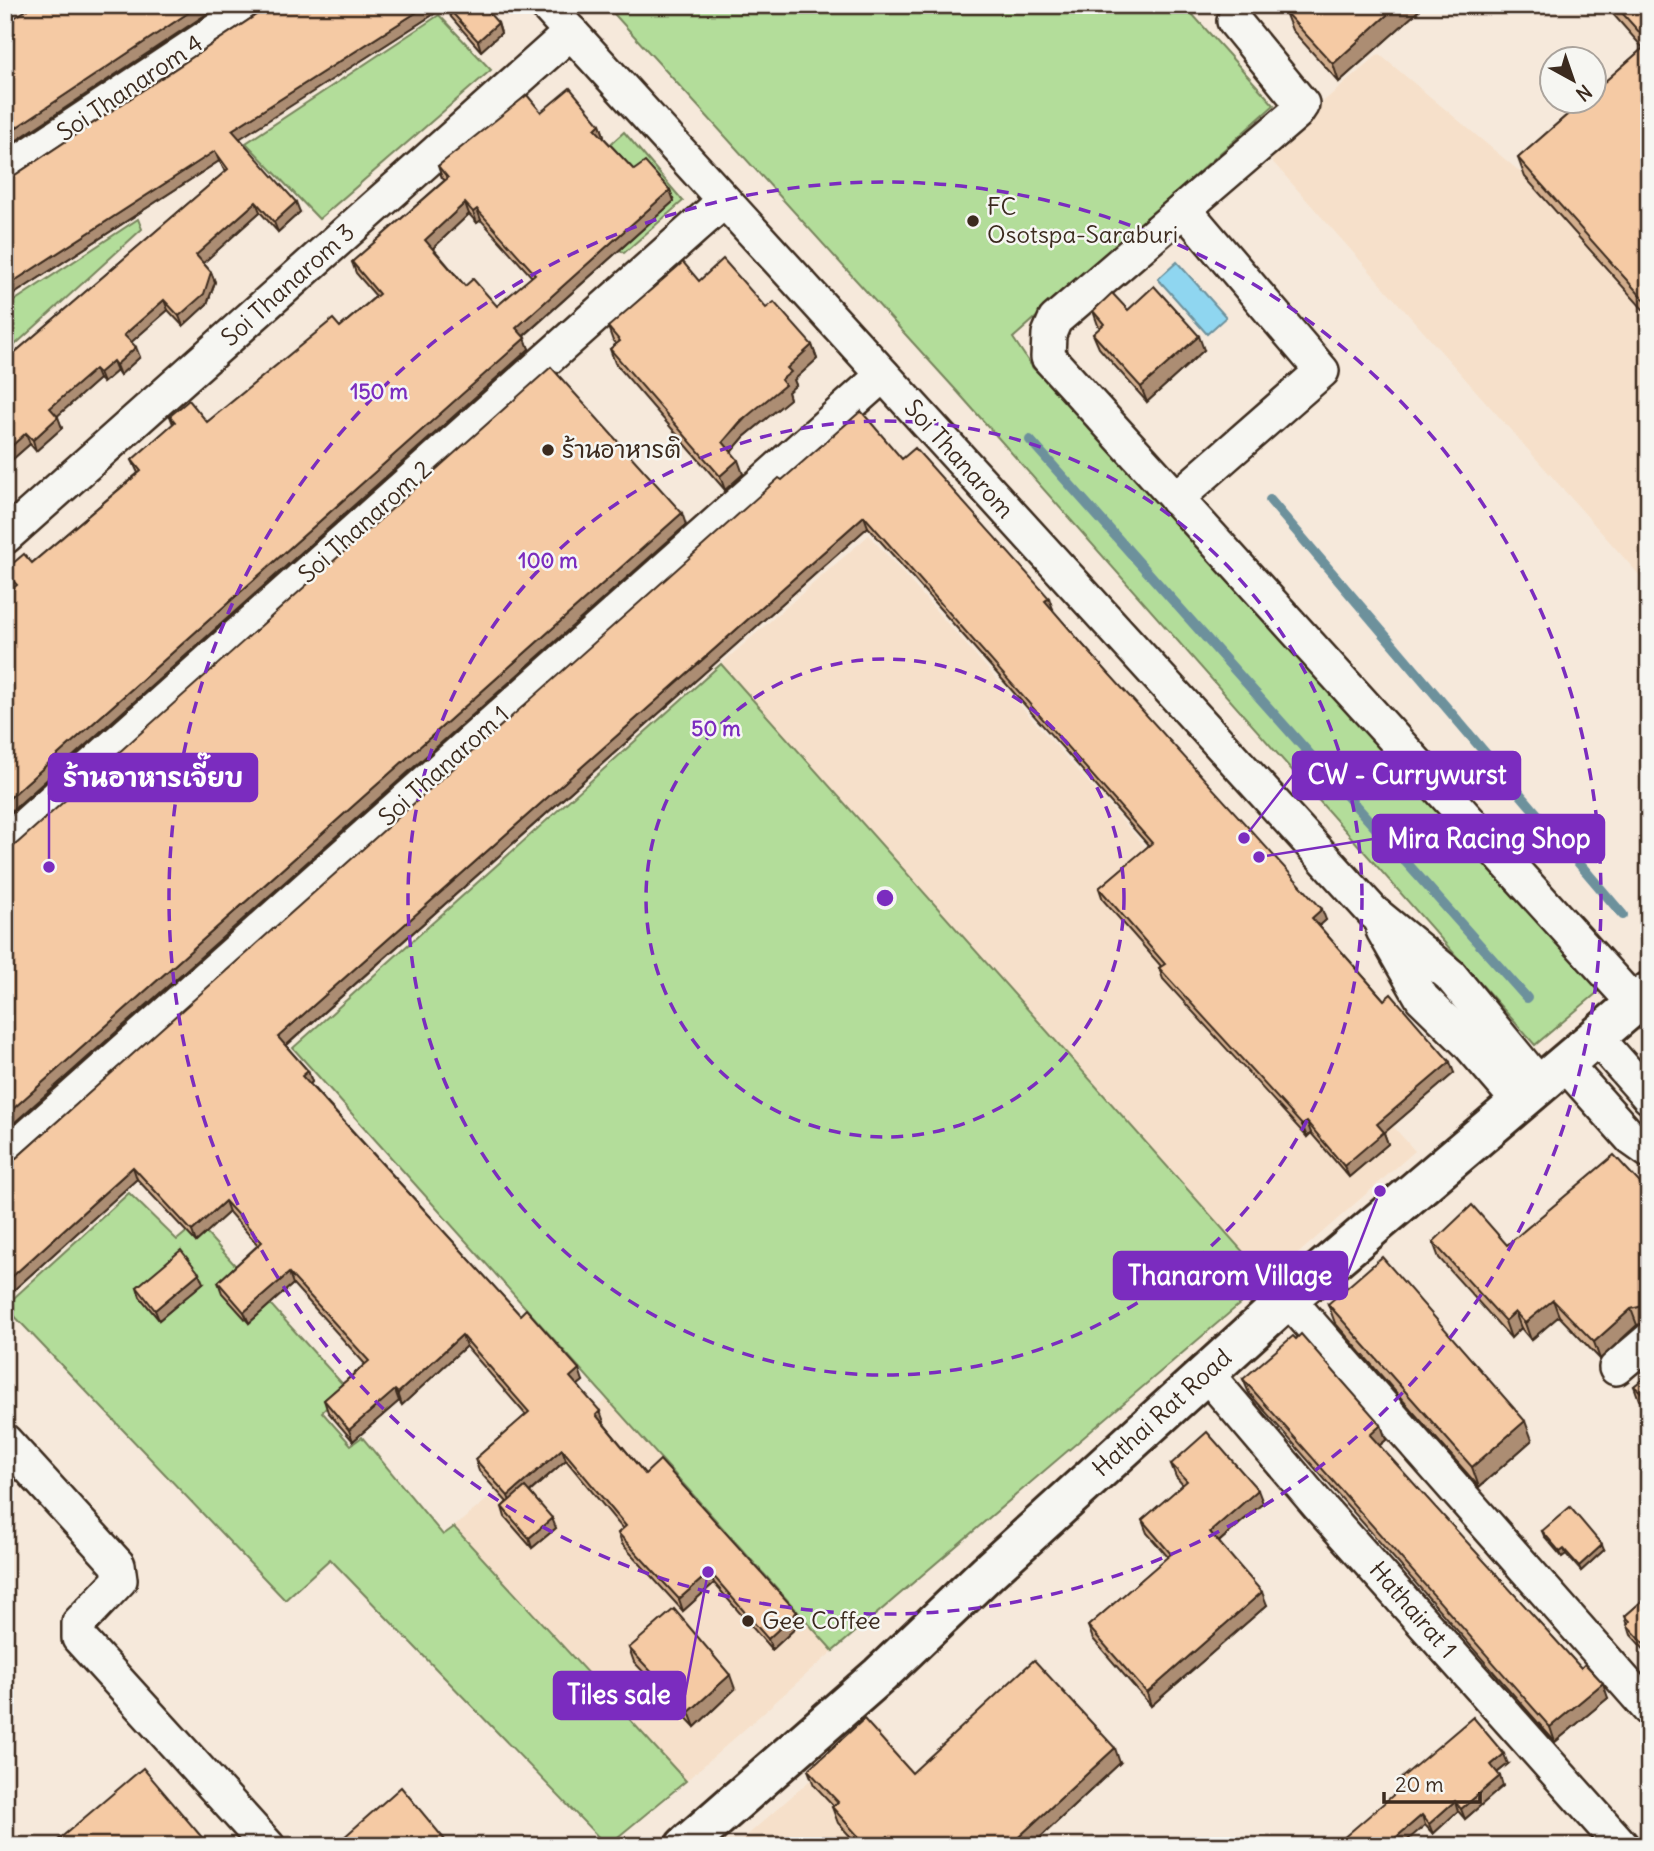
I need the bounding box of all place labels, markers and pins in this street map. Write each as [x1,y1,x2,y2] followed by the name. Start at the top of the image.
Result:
[987,191,1178,249] place label: FC Osotspa-Saraburi
[965,213,981,229] marker: FC Osotspa-Saraburi
[562,434,681,464] place label: ร้านอาหารติ
[540,442,556,458] marker: ร้านอาหารติ
[1293,752,1520,799] callout: CW - Currywurst
[49,754,257,801] callout: ร้านอาหารเจี๊ยบ
[1373,815,1604,862] callout: Mira Racing Shop
[873,886,897,910] centre of rings
[1114,1252,1347,1299] callout: Thanarom Village
[762,1605,881,1635] place label: Gee Coffee
[740,1613,756,1629] marker: Gee Coffee
[554,1672,685,1719] callout: Tiles sale

